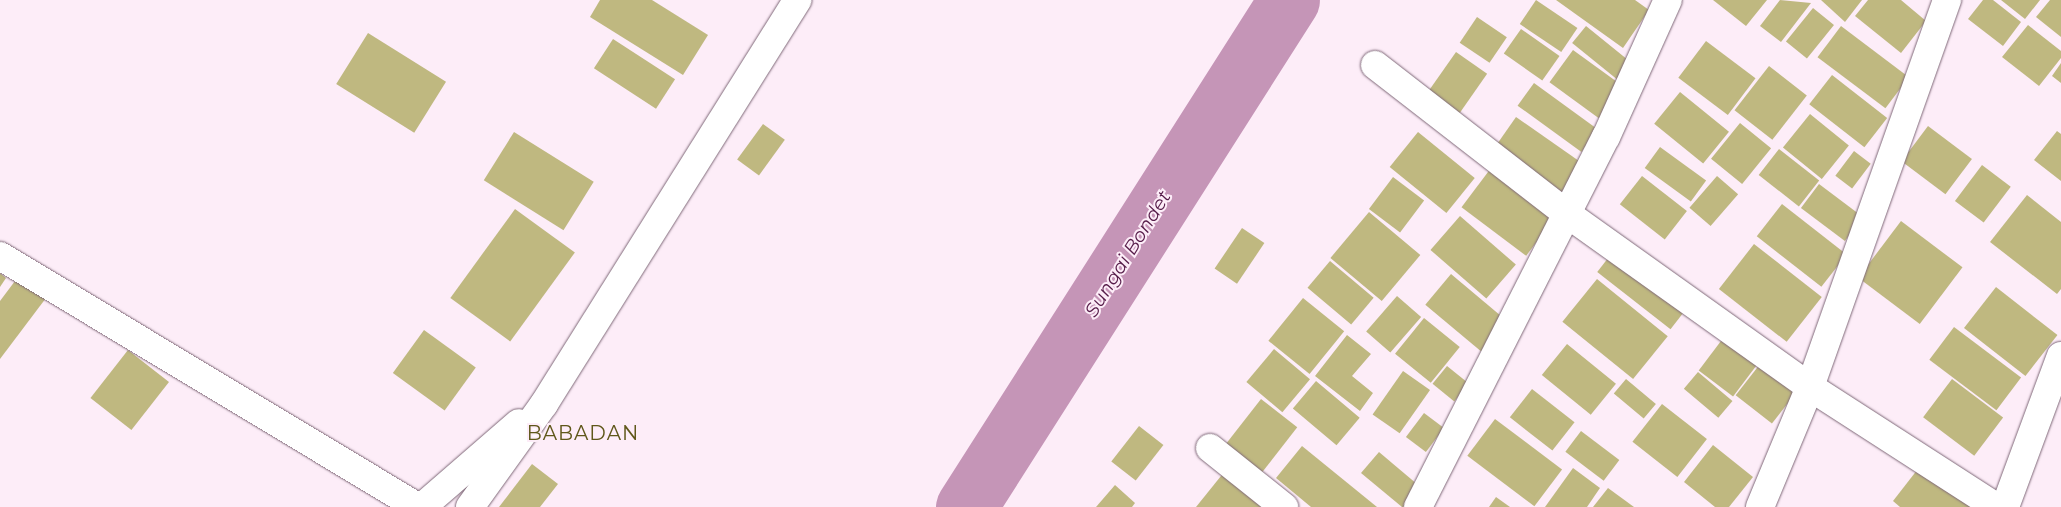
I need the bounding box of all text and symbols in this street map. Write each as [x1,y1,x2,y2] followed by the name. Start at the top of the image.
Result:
[1080,187,1176,321] water label: Sungai Bondet
[526,421,640,445] district label: BABADAN

